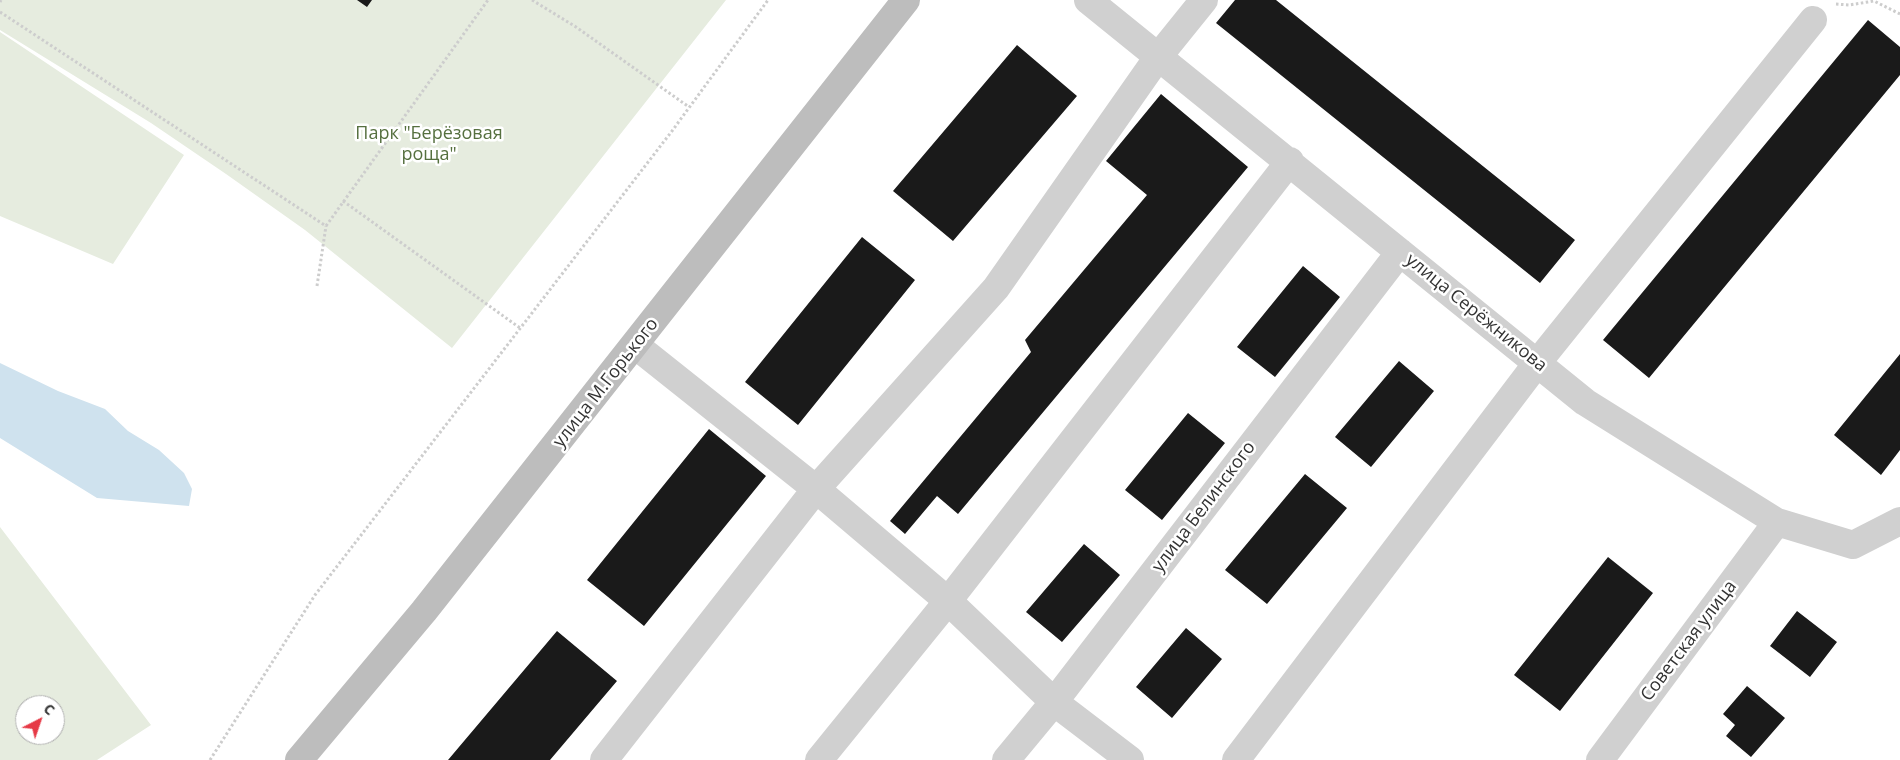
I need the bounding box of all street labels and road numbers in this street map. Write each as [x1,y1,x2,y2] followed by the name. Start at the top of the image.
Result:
[1401,249,1551,377] street label: улица Серёжникова
[549,314,663,452] street label: улица М.Горького
[1148,437,1260,577] street label: улица Белинского
[1637,576,1741,706] street label: Советская улица

